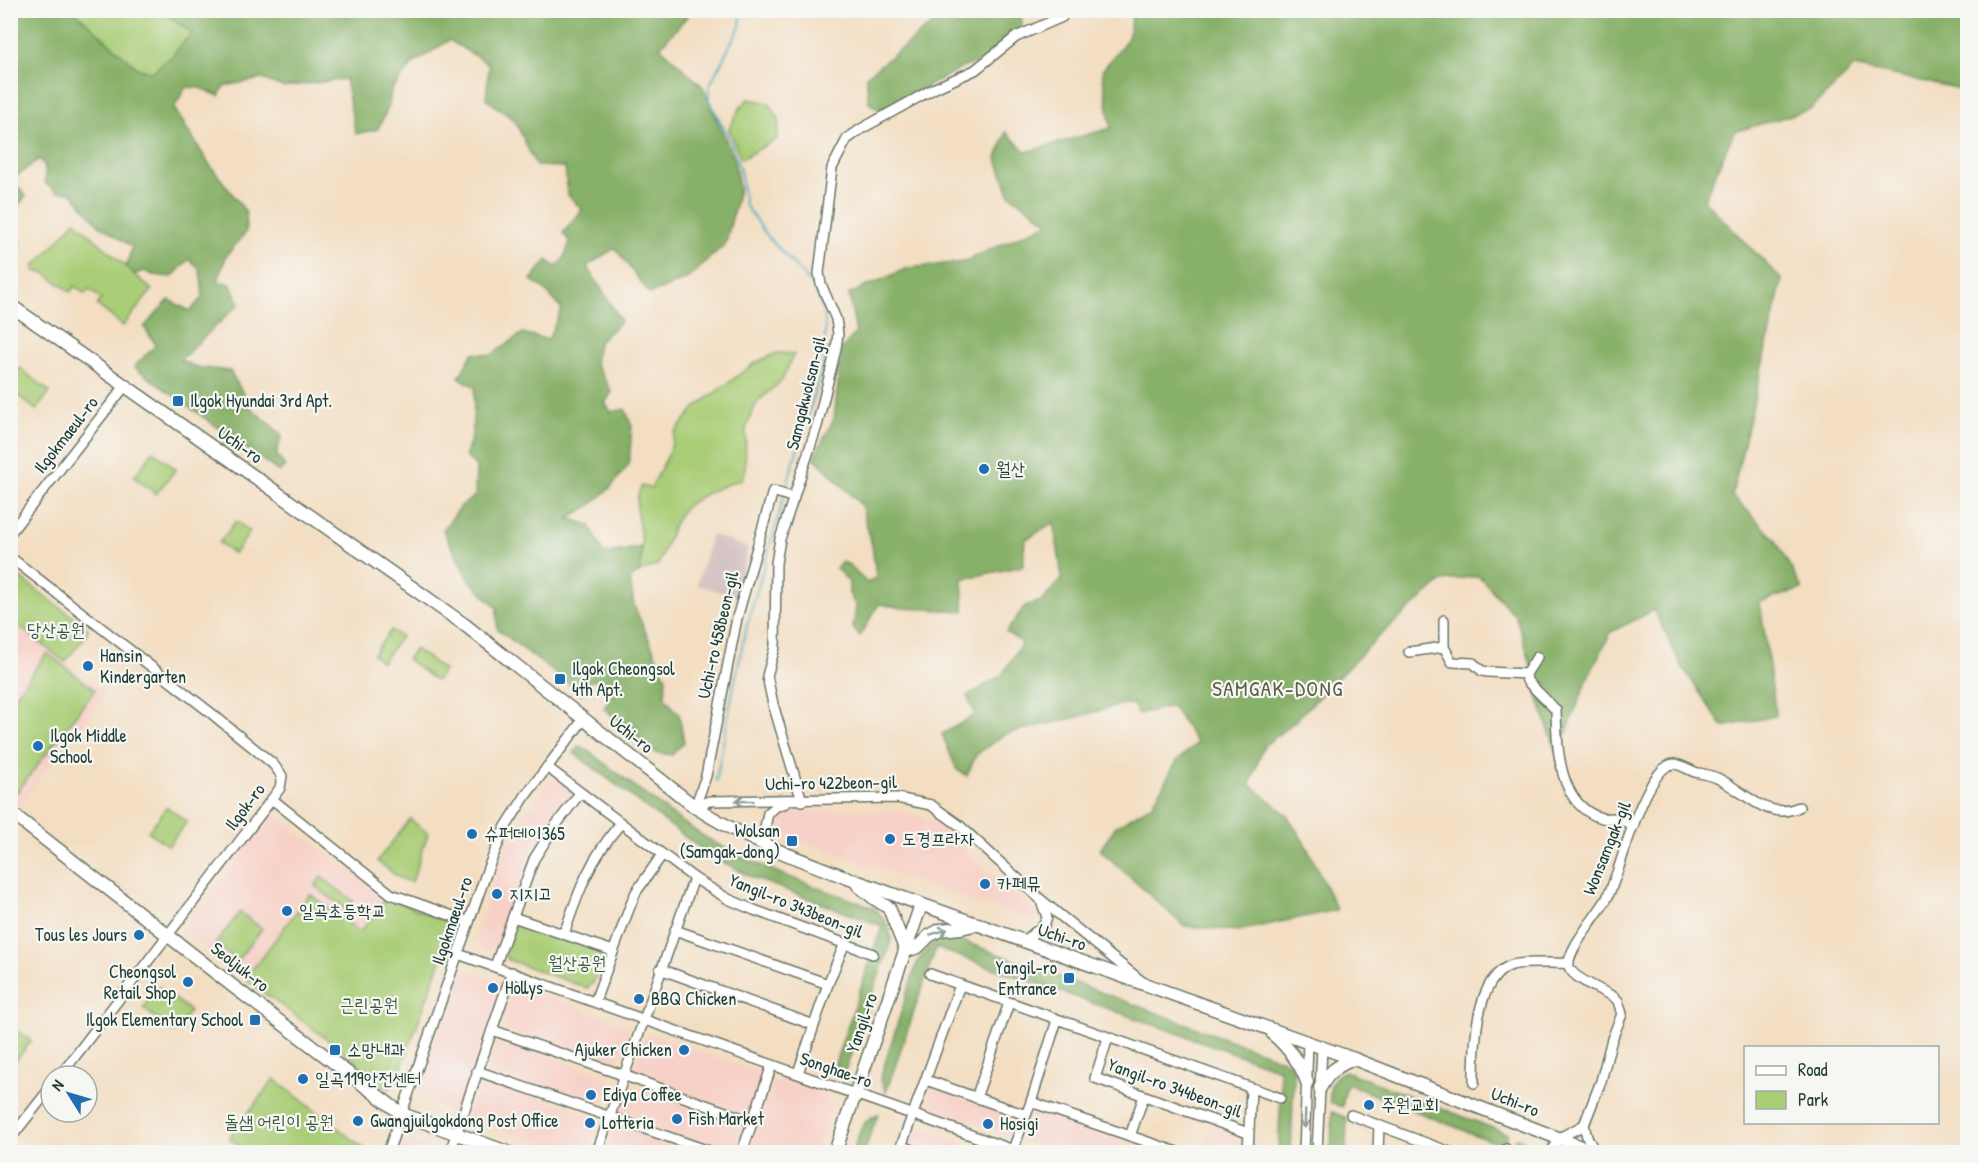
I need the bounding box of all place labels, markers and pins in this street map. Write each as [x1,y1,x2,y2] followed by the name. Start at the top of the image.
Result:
[190,388,332,413] place label: Ilgok Hyundai 3rd Apt.
[171,394,185,408] marker: Ilgok Hyundai 3rd Apt.
[996,456,1025,481] place label: 월산
[977,462,991,476] marker: 월산
[100,643,186,689] place label: Hansin Kindergarten
[572,656,675,702] place label: Ilgok Cheongsol 4th Apt.
[81,659,95,673] marker: Hansin Kindergarten
[553,672,567,686] marker: Ilgok Cheongsol 4th Apt.
[50,723,127,769] place label: Ilgok Middle School
[31,739,45,753] marker: Ilgok Middle School
[680,818,780,864] place label: Wolsan (Samgak-dong)
[484,821,565,846] place label: 슈퍼데이365
[902,826,975,851] place label: 도경프라자
[465,827,479,841] marker: 슈퍼데이365
[883,832,897,846] marker: 도경프라자
[785,834,799,848] marker: Wolsan (Samgak-dong)
[997,871,1040,896] place label: 카페뮤
[978,877,992,891] marker: 카페뮤
[509,881,552,906] place label: 지지고
[490,887,504,901] marker: 지지고
[299,898,386,923] place label: 일곡초등학교
[280,904,294,918] marker: 일곡초등학교
[35,922,127,947] place label: Tous les Jours
[132,928,146,942] marker: Tous les Jours
[996,955,1057,1001] place label: Yangil-ro Entrance
[104,959,176,1005] place label: Cheongsol Retail Shop
[1062,971,1076,985] marker: Yangil-ro Entrance
[181,975,195,989] marker: Cheongsol Retail Shop
[505,975,543,1000] place label: Hollys
[486,981,500,995] marker: Hollys
[651,986,736,1011] place label: BBQ Chicken
[632,992,646,1006] marker: BBQ Chicken
[86,1007,243,1032] place label: Ilgok Elementary School
[248,1013,262,1027] marker: Ilgok Elementary School
[347,1037,405,1062] place label: 소망내과
[575,1037,672,1062] place label: Ajuker Chicken
[328,1043,342,1057] marker: 소망내과
[677,1043,691,1057] marker: Ajuker Chicken
[315,1066,422,1091] place label: 일곡119안전센터
[296,1072,310,1086] marker: 일곡119안전센터
[603,1082,682,1107] place label: Ediya Coffee
[584,1088,598,1102] marker: Ediya Coffee
[1381,1092,1439,1117] place label: 주원교회
[1362,1098,1376,1112] marker: 주원교회
[688,1106,765,1131] place label: Fish Market
[370,1108,559,1133] place label: Gwangjuilgokdong Post Office
[602,1110,654,1135] place label: Lotteria
[1000,1111,1039,1136] place label: Hosigi
[670,1112,684,1126] marker: Fish Market
[351,1114,365,1128] marker: Gwangjuilgokdong Post Office
[583,1116,597,1130] marker: Lotteria
[981,1117,995,1131] marker: Hosigi

